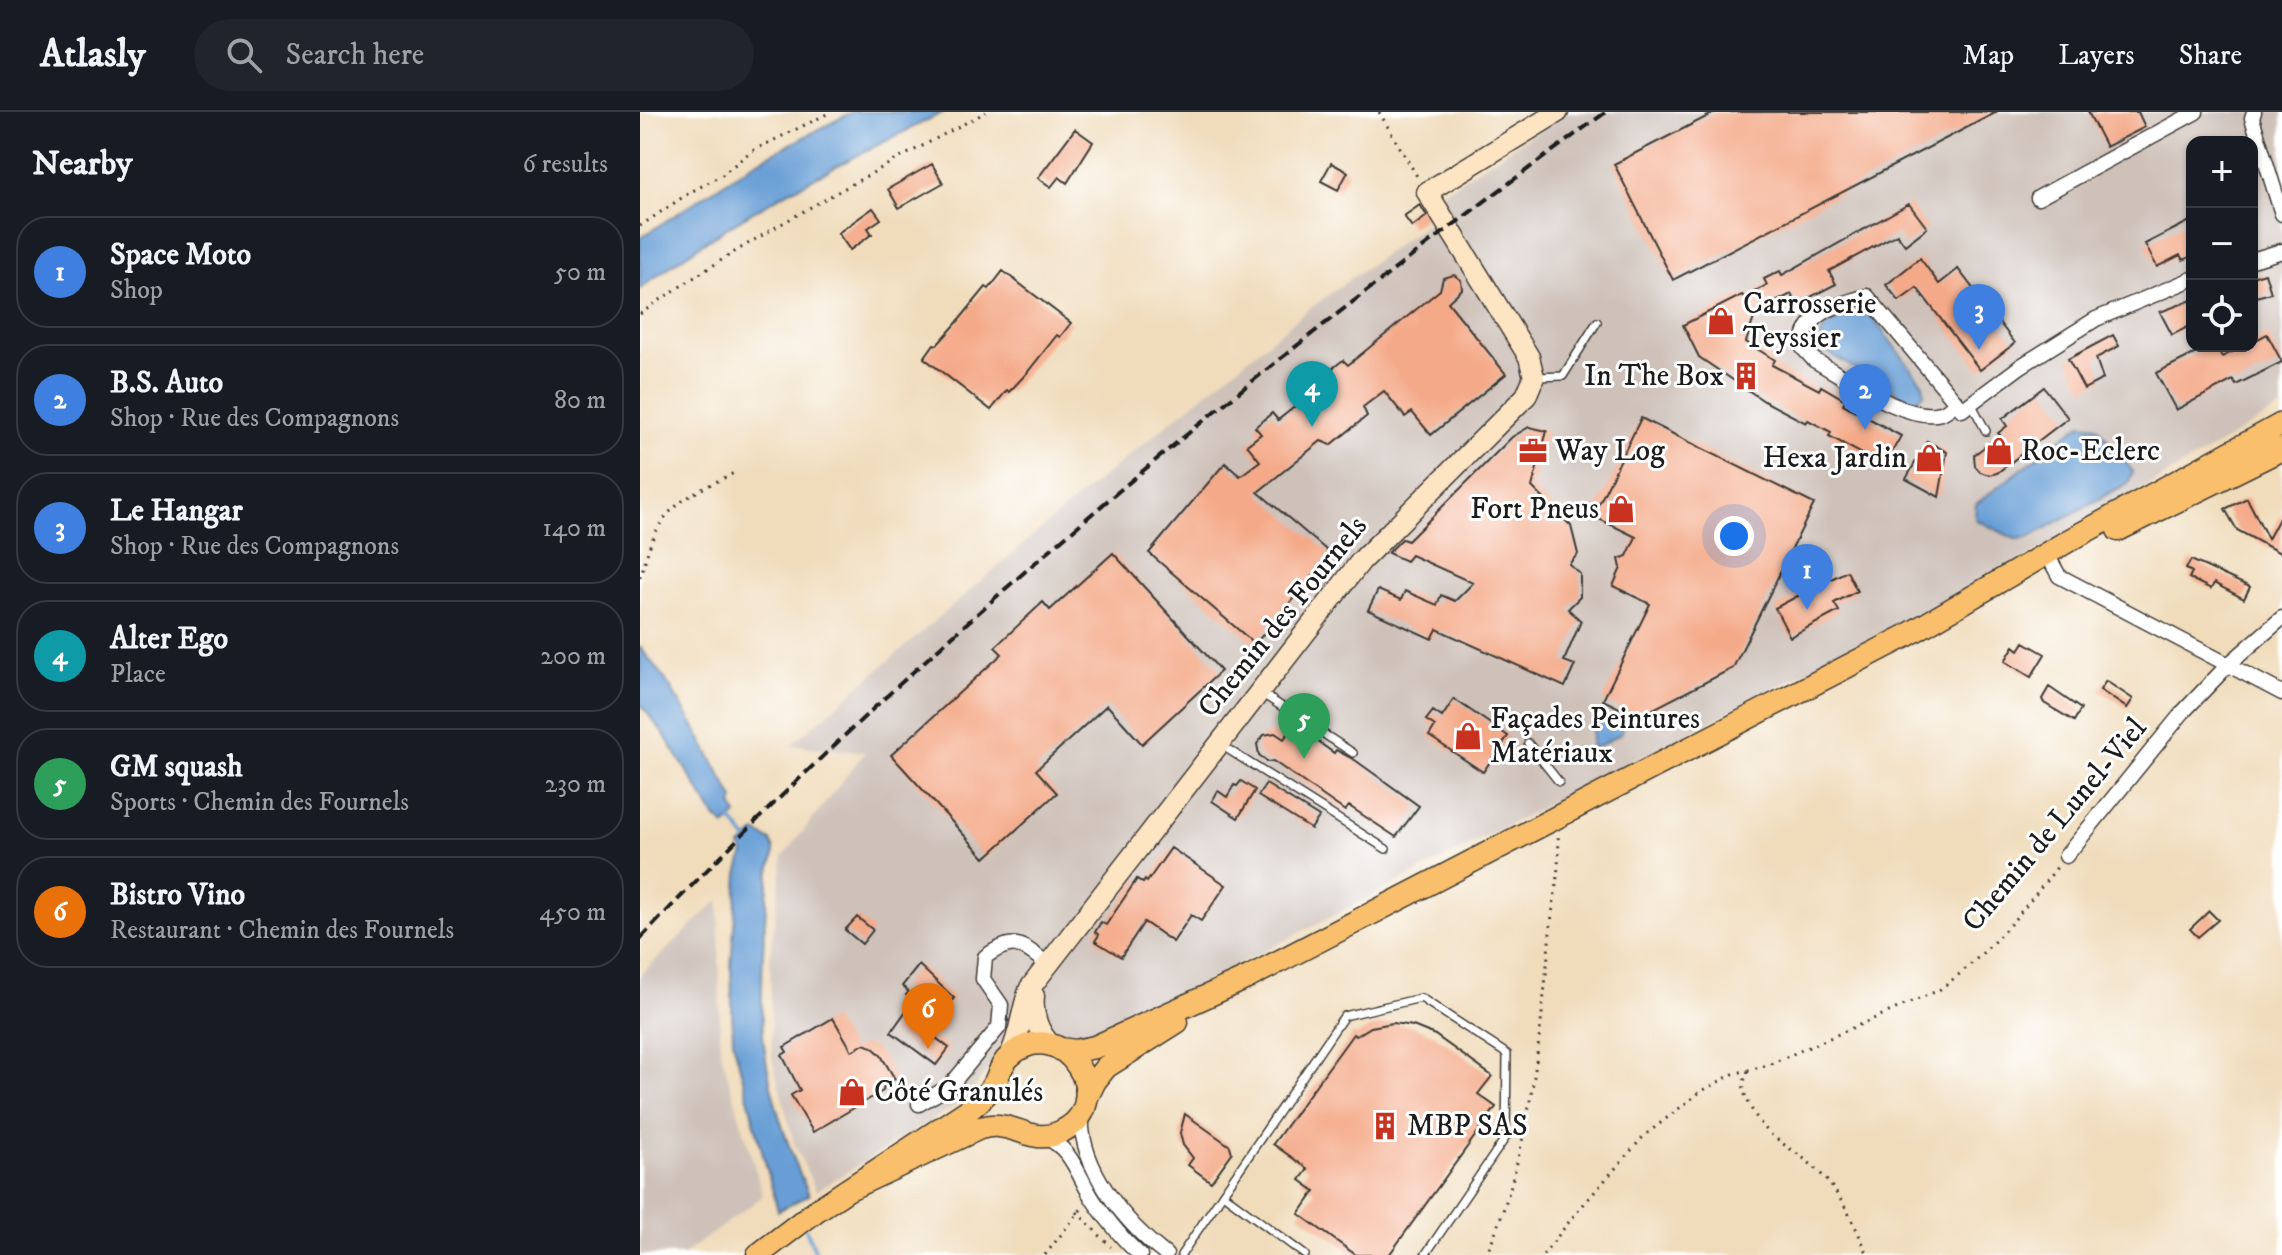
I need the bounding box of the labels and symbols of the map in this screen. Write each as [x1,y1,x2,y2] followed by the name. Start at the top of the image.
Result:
[1953,284,2005,350] pin: 3
[1743,286,1876,357] place label: Carrosserie Teyssier
[1706,306,1736,336] shop icon: Carrosserie Teyssier
[1584,358,1724,395] place label: In The Box
[1286,361,1338,427] pin: 4
[1731,361,1761,391] building icon: In The Box
[1839,364,1891,430] pin: 2
[1554,433,1665,470] place label: Way Log
[2021,433,2160,470] place label: Roc-Eclerc
[1518,436,1548,466] office icon: Way Log
[1984,436,2014,466] shop icon: Roc-Eclerc
[1762,440,1907,477] place label: Hexa Jardin
[1914,443,1944,473] shop icon: Hexa Jardin
[1470,491,1599,528] place label: Fort Pneus
[1606,494,1636,524] shop icon: Fort Pneus
[1190,509,1376,725] street label: Chemin des Fournels
[1714,516,1754,556] your location
[1781,544,1833,610] pin: 1
[1278,693,1330,759] pin: 5
[1490,701,1700,772] place label: Façades Peintures Matériaux
[1955,711,2155,939] street label: Chemin de Lunel-Viel
[1453,721,1483,751] shop icon: Façades Peintures Matériaux
[902,983,954,1049] pin: 6
[874,1074,1043,1111] place label: Côté Granulés
[837,1077,867,1107] shop icon: Côté Granulés
[1407,1108,1528,1145] place label: MBP SAS
[1370,1111,1400,1141] building icon: MBP SAS

